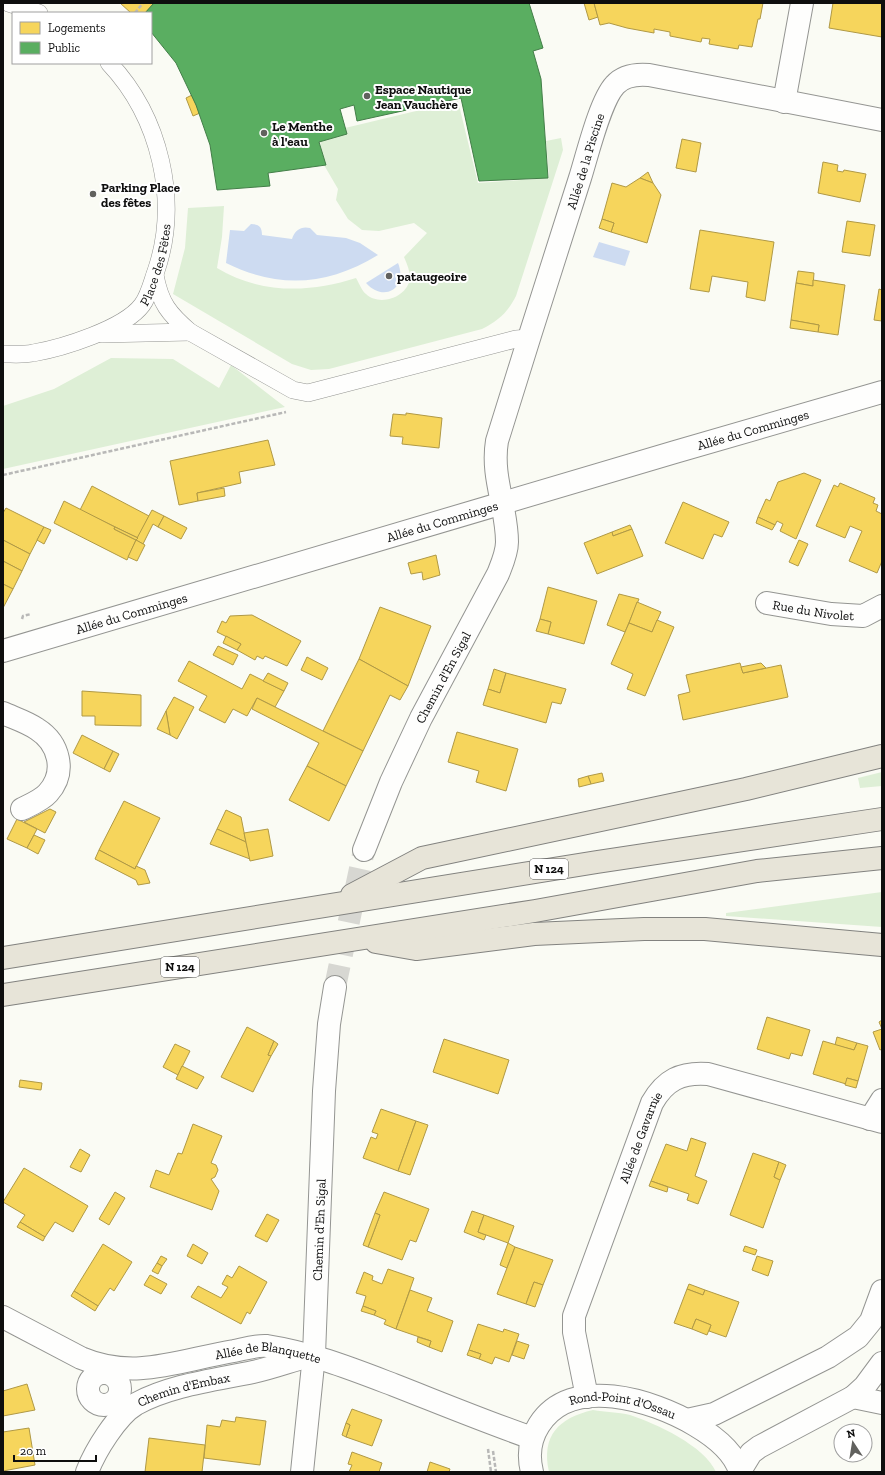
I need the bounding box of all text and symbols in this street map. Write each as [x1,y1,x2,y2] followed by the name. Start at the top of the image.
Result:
[12,12,152,64] legend
[48,21,106,35] text: Logements
[48,41,81,55] text: Public
[375,82,472,112] place label: Espace Nautique Jean Vauchère
[362,91,372,101] marker: Espace Nautique Jean Vauchère
[564,111,607,211] street label: Allée de la Piscine
[272,119,333,149] place label: Le Menthe à l'eau
[259,128,269,138] marker: Le Menthe à l'eau
[101,180,181,210] place label: Parking Place des fêtes
[88,189,98,199] marker: Parking Place des fêtes
[137,223,174,308] street label: Place des Fêtes
[397,269,467,284] place label: pataugeoire
[384,271,394,281] marker: pataugeoire
[696,407,811,453] street label: Allée du Comminges
[385,498,500,545] street label: Allée du Comminges
[74,590,189,637] street label: Allée du Comminges
[771,597,855,623] street label: Rue du Nivolet
[413,628,474,726] street label: Chemin d'En Sigal
[530,859,568,879] road number: N 124
[161,957,199,977] road number: N 124
[616,1088,665,1185] street label: Allée de Gavarnie
[310,1178,329,1281] street label: Chemin d'En Sigal
[214,1339,323,1366] street label: Allée de Blanquette
[135,1370,231,1410] street label: Chemin d'Embax
[567,1389,679,1422] street label: Rond-Point d'Ossau
[833,1423,873,1463] north arrow
[846,1426,857,1441] text: N
[14,1437,96,1463] scale bar
[20,1444,47,1458] text: 20 m

